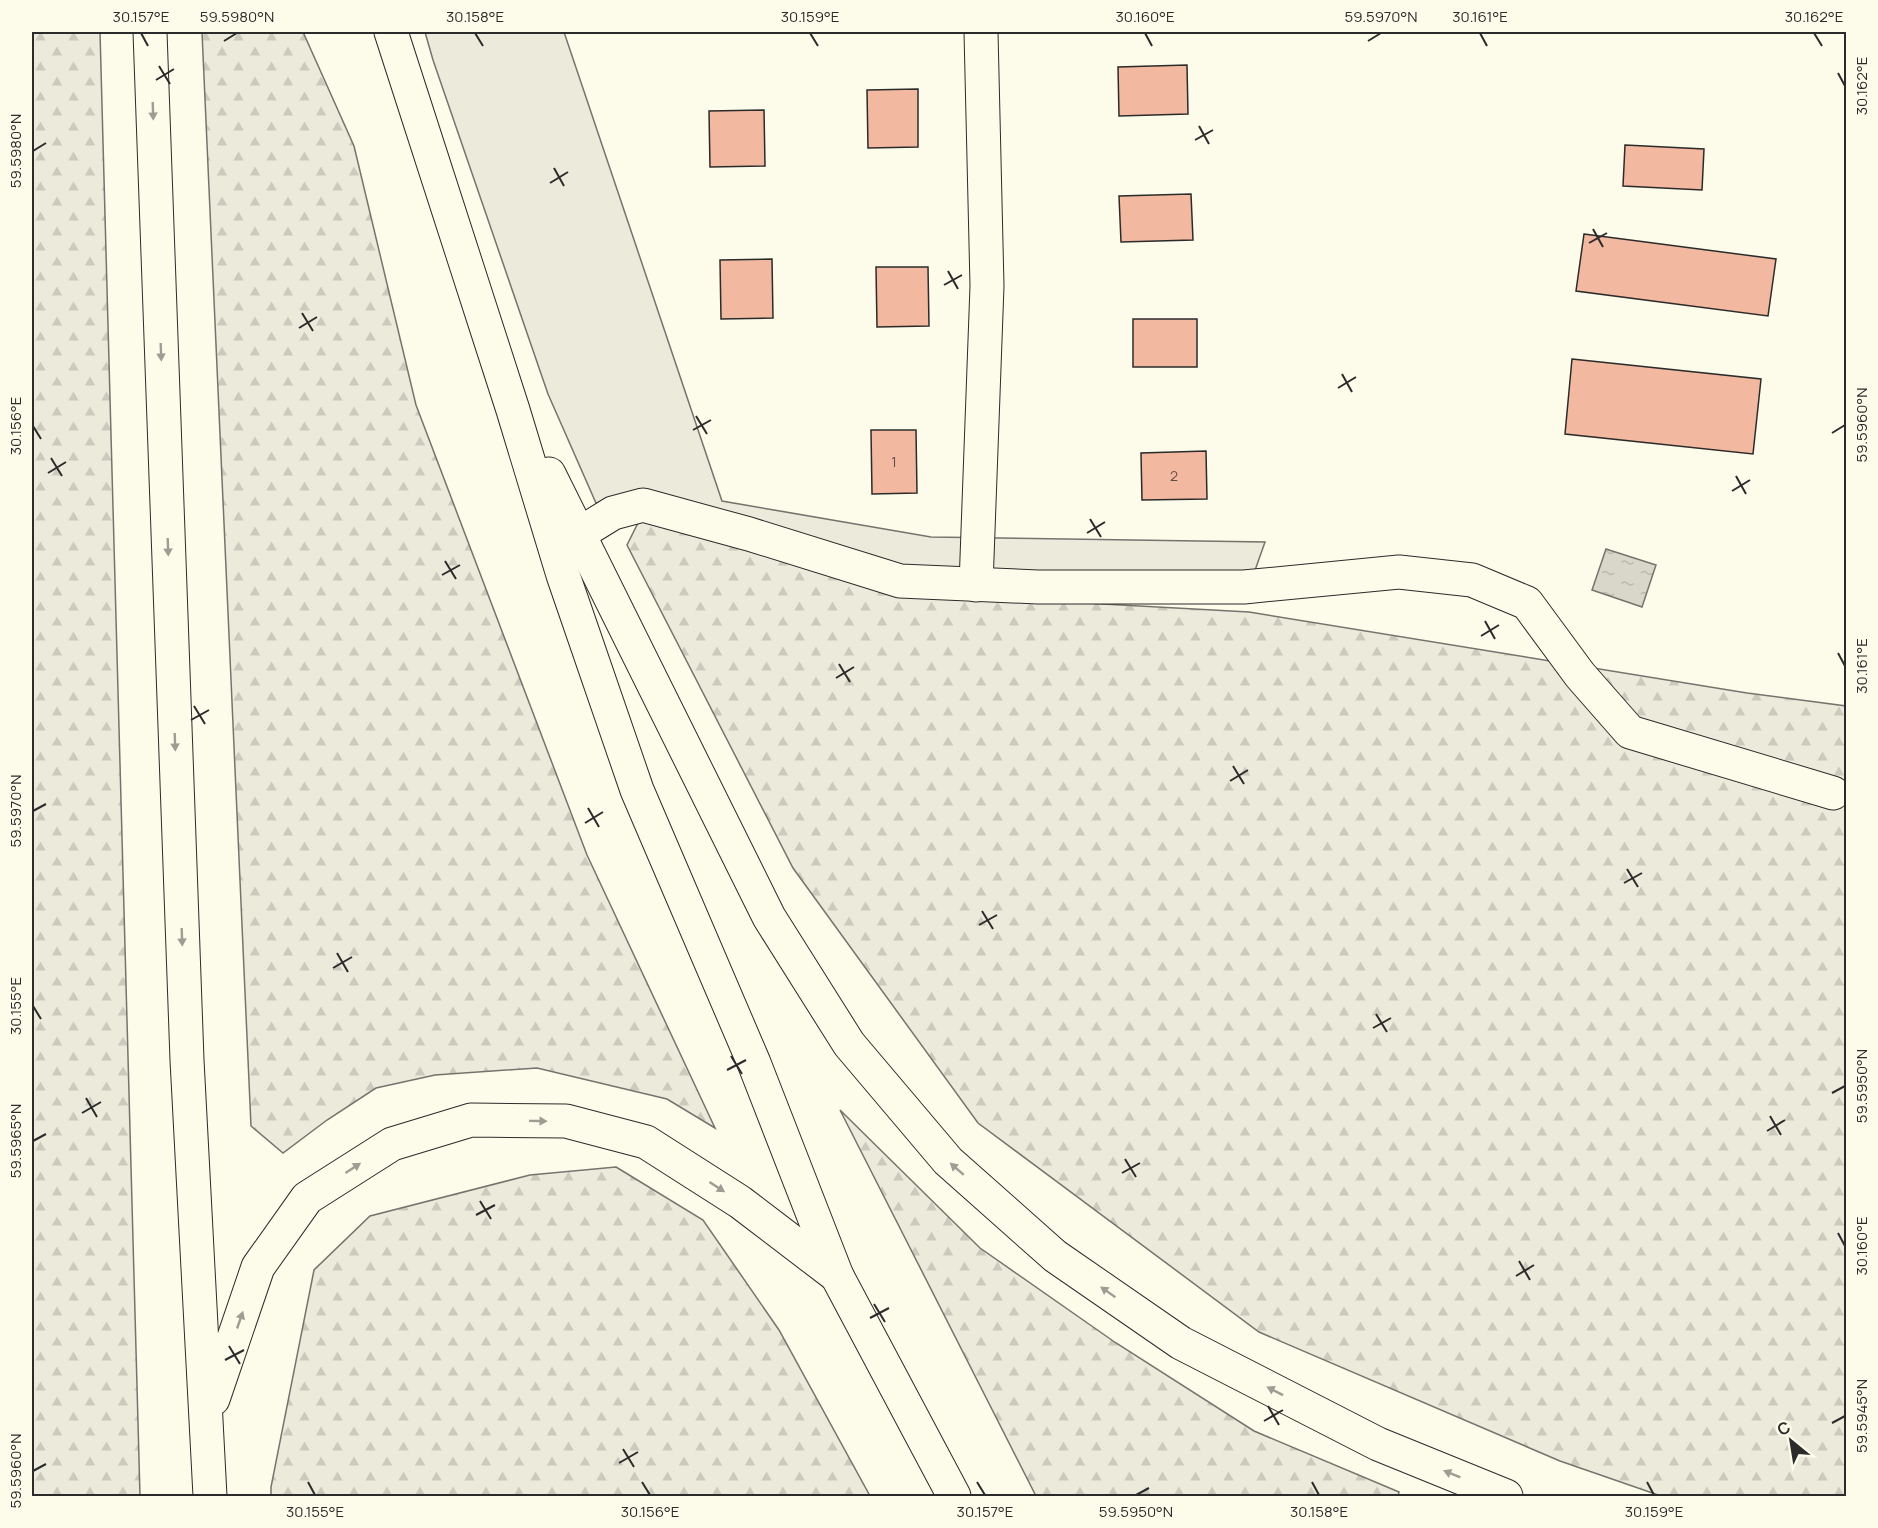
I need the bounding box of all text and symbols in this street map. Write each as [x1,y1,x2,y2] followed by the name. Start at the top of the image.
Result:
[113,6,169,27] text: 30.157°E
[200,6,274,27] text: 59.5980°N
[446,6,504,27] text: 30.158°E
[781,6,839,27] text: 30.159°E
[1115,6,1175,27] text: 30.160°E
[1345,6,1417,27] text: 59.5970°N
[1452,6,1508,27] text: 30.161°E
[1785,6,1843,27] text: 30.162°E
[1851,57,1872,115] text: 30.162°E
[148,101,157,120] one-way arrow
[5,114,26,188] text: 59.5980°N
[157,343,166,362] one-way arrow
[1851,388,1872,462] text: 59.5960°N
[5,397,26,455] text: 30.156°E
[891,452,897,471] house number: 1
[1170,466,1178,485] house number: 2
[164,538,173,557] one-way arrow
[1851,638,1872,694] text: 30.161°E
[171,732,180,751] one-way arrow
[5,775,26,847] text: 59.5970°N
[178,927,187,946] one-way arrow
[5,977,26,1035] text: 30.155°E
[1851,1049,1872,1123] text: 59.5950°N
[5,1104,26,1178] text: 59.5965°N
[528,1116,547,1126] one-way arrow
[345,1163,361,1174] one-way arrow
[950,1163,965,1176] one-way arrow
[709,1181,725,1192] one-way arrow
[1851,1216,1872,1276] text: 30.160°E
[1100,1287,1116,1298] one-way arrow
[236,1310,246,1328] one-way arrow
[1851,1379,1872,1453] text: 59.5945°N
[1267,1386,1284,1396] one-way arrow
[1761,1411,1821,1471] north arrow
[1773,1415,1794,1440] text: С
[5,1434,26,1508] text: 59.5960°N
[1442,1469,1460,1479] one-way arrow
[286,1501,344,1522] text: 30.155°E
[621,1501,679,1522] text: 30.156°E
[957,1501,1013,1522] text: 30.157°E
[1099,1501,1173,1522] text: 59.5950°N
[1290,1501,1348,1522] text: 30.158°E
[1625,1501,1683,1522] text: 30.159°E

